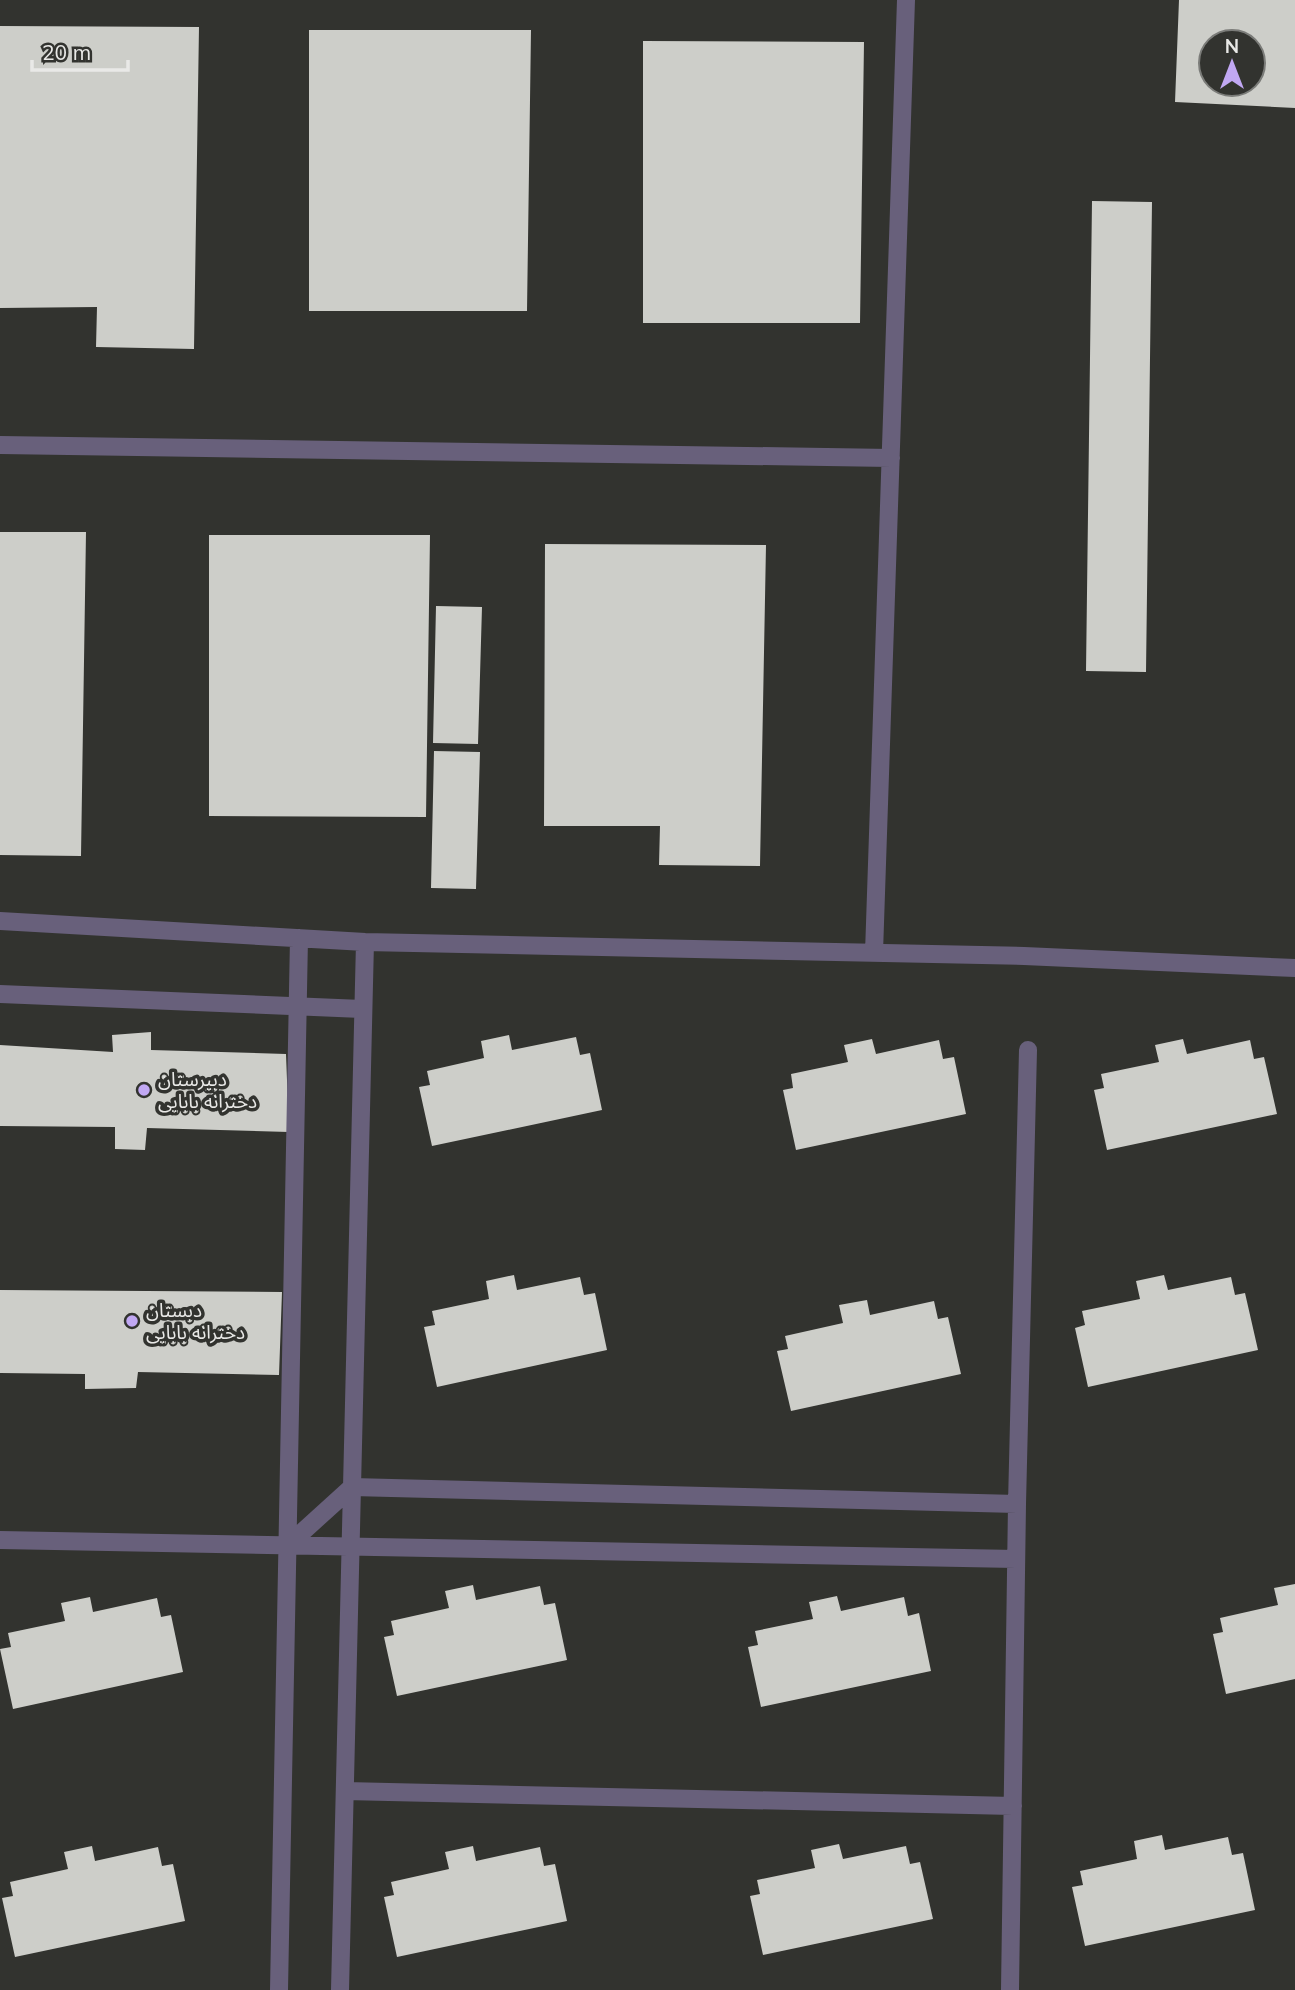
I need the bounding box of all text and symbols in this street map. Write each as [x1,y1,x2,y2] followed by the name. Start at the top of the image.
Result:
[32,28,128,72] scale bar
[1197,28,1267,98] north arrow
[1225,34,1239,58] text: N
[42,39,91,65] text: 20 m
[158,1067,257,1113] place label: دبیرستان دخترانه بابایی
[136,1082,152,1098] marker: دبیرستان دخترانه بابایی
[146,1298,245,1344] place label: دبستان دخترانه بابایی
[124,1313,140,1329] marker: دبستان دخترانه بابایی

